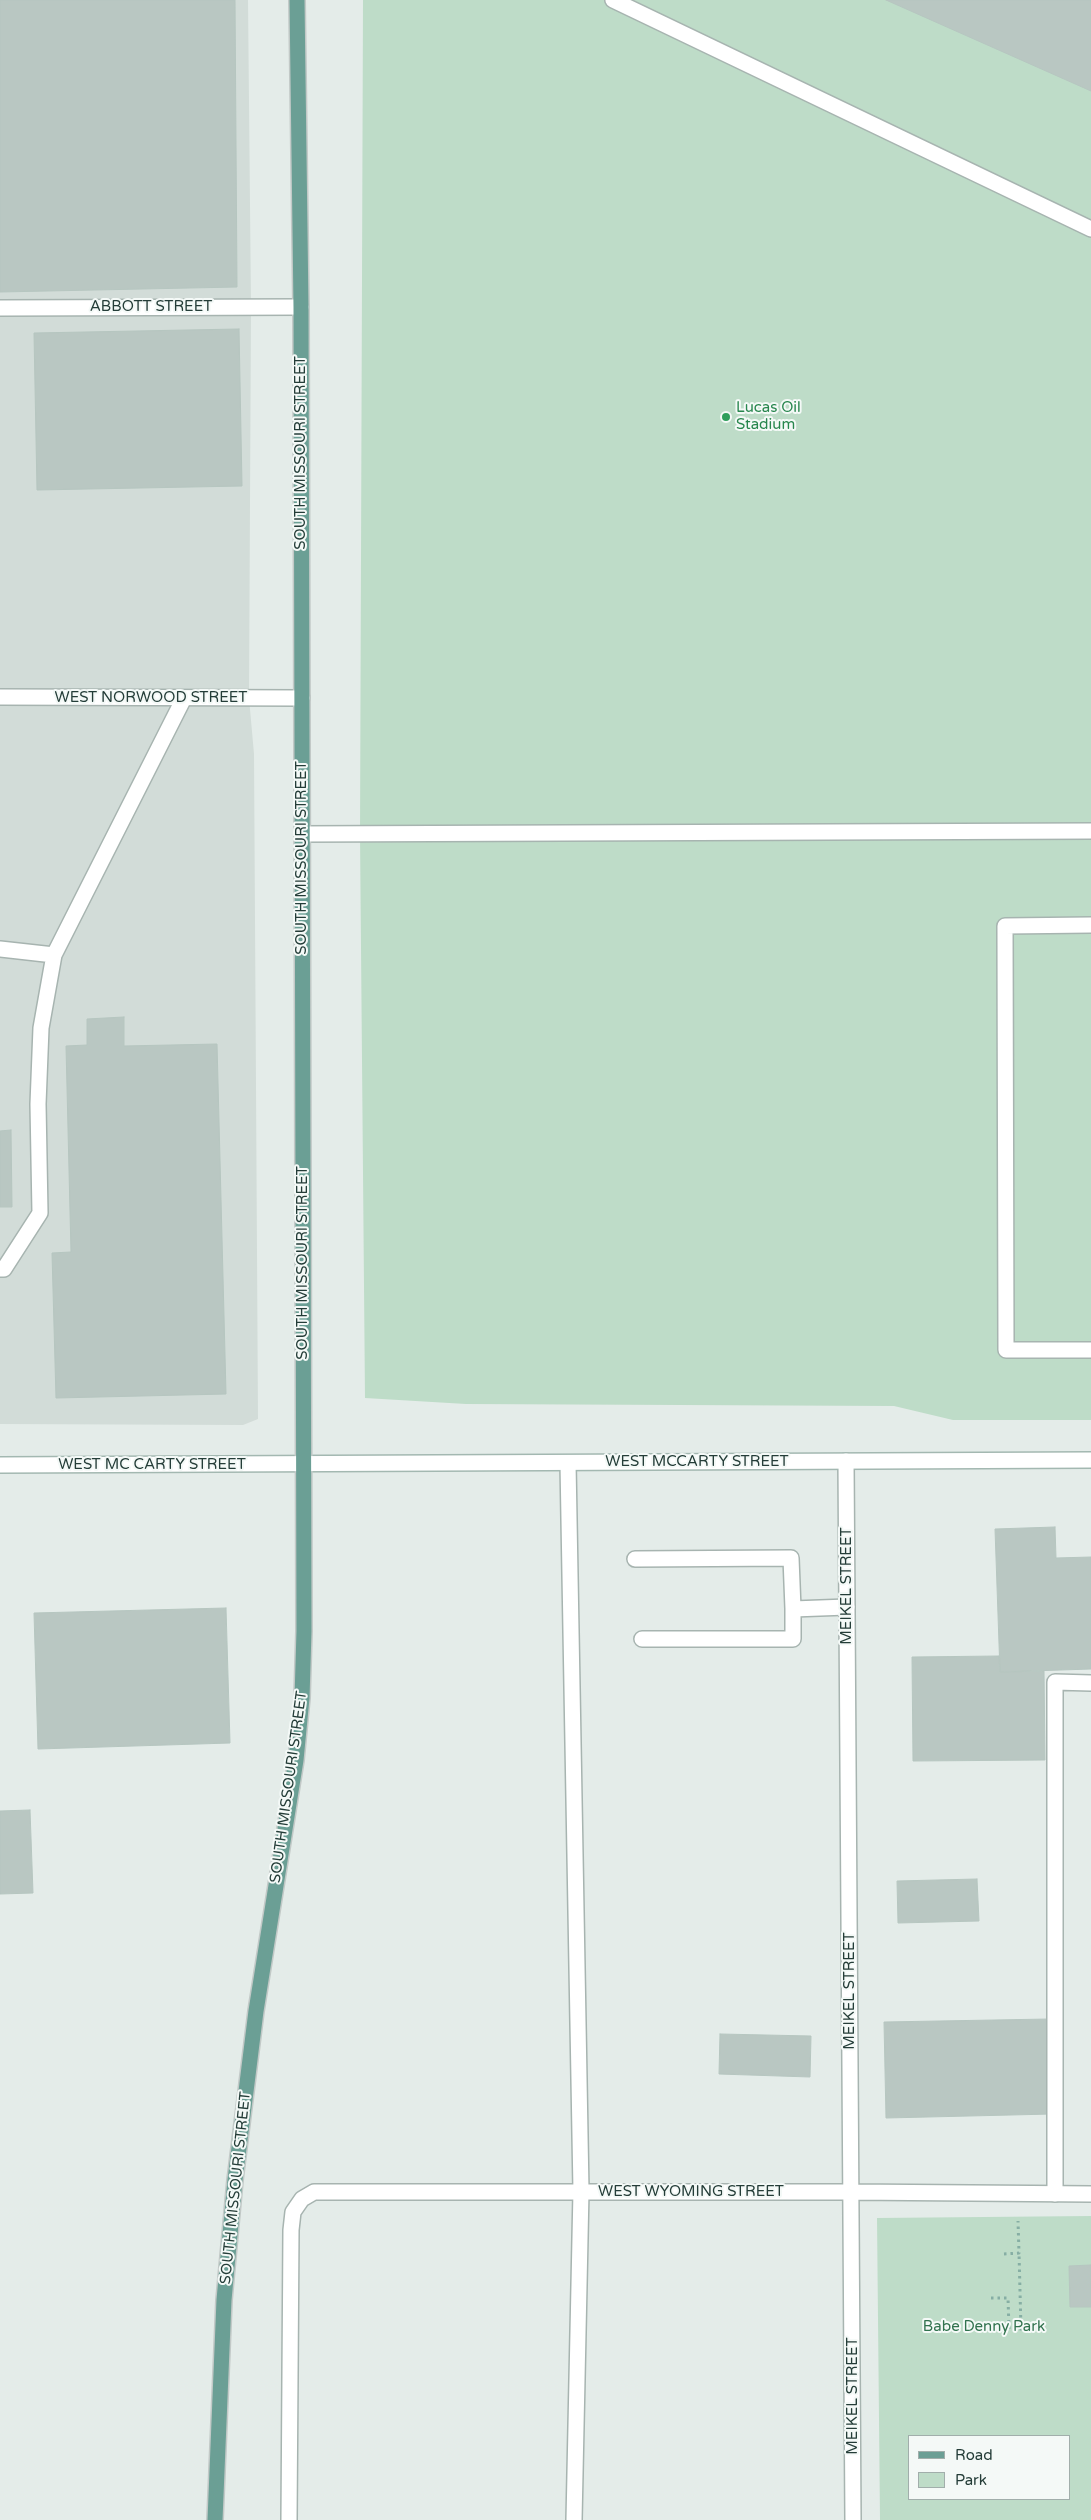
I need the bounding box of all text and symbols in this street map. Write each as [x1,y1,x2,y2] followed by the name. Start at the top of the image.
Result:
[90,298,212,316] street label: ABBOTT STREET
[292,356,310,550] street label: SOUTH MISSOURI STREET
[736,399,801,434] place label: Lucas Oil Stadium
[720,411,732,423] marker: Lucas Oil Stadium
[55,689,247,707] street label: WEST NORWOOD STREET
[293,761,311,955] street label: SOUTH MISSOURI STREET
[294,1166,312,1360] street label: SOUTH MISSOURI STREET
[605,1453,789,1471] street label: WEST MCCARTY STREET
[58,1456,246,1474] street label: WEST MC CARTY STREET
[838,1527,856,1645] street label: MEIKEL STREET
[267,1690,311,1884] street label: SOUTH MISSOURI STREET
[841,1932,859,2050] street label: MEIKEL STREET
[217,2091,255,2285] street label: SOUTH MISSOURI STREET
[598,2183,784,2201] street label: WEST WYOMING STREET
[923,2318,1045,2336] park label: Babe Denny Park
[844,2337,862,2455] street label: MEIKEL STREET
[908,2435,1071,2500] legend
[955,2446,993,2464] text: Road
[955,2471,987,2489] text: Park

